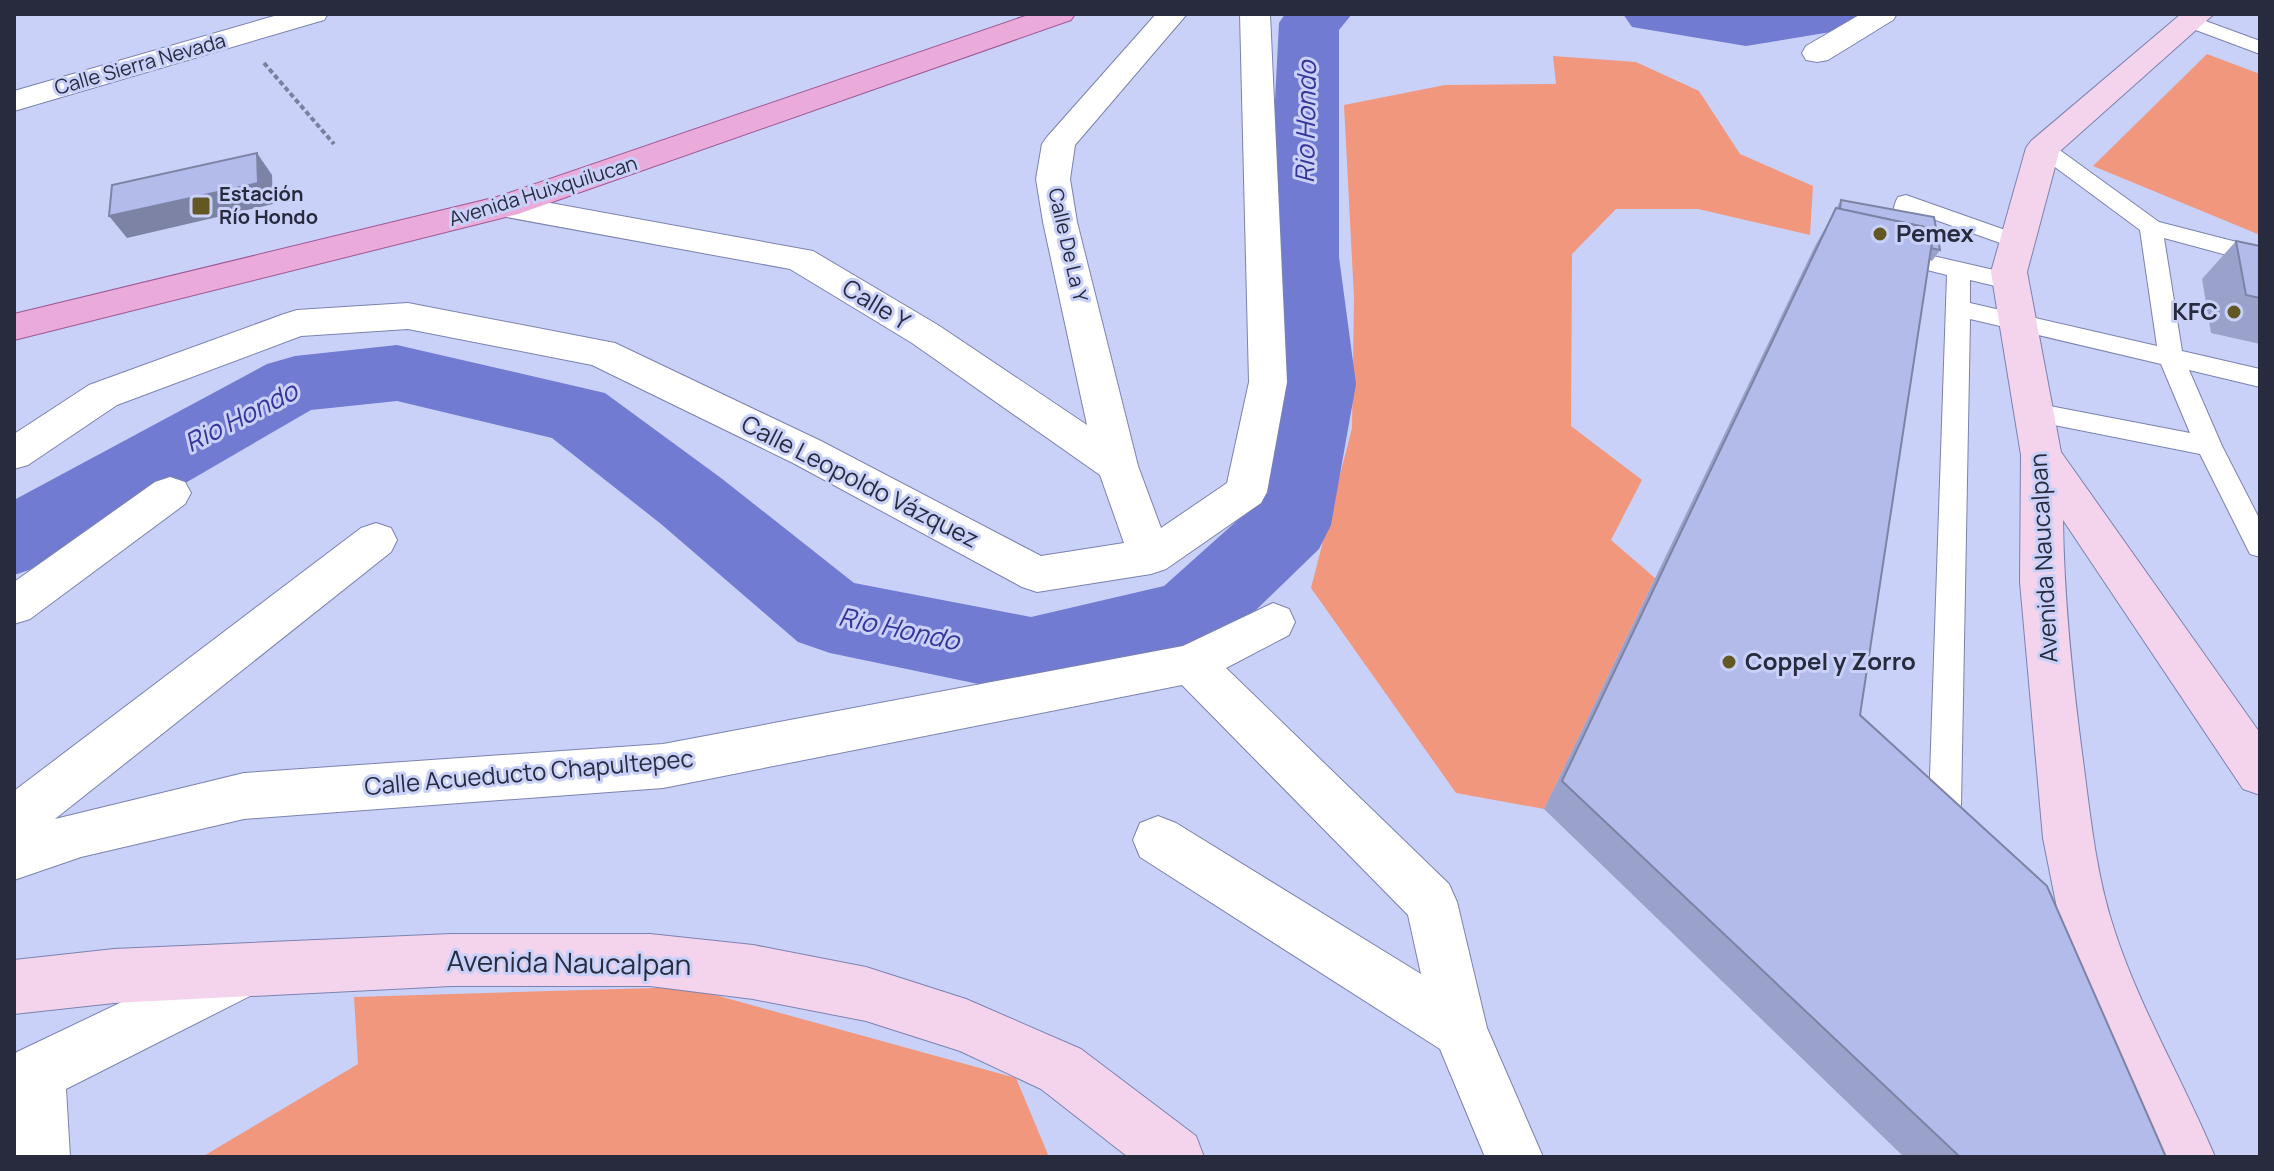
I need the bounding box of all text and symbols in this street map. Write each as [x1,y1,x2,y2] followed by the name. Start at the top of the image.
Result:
[51,26,229,101] street label: Calle Sierra Nevada
[1286,59,1324,183] water label: Rio Hondo
[445,149,640,232] street label: Avenida Huixquilucan
[219,180,318,230] place label: Estación Río Hondo
[1042,185,1095,305] street label: Calle De La Y
[190,195,212,217] marker: Estación Río Hondo
[1896,216,1975,249] place label: Pemex
[1871,225,1889,243] marker: Pemex
[837,271,917,337] street label: Calle Y
[2172,294,2218,327] place label: KFC
[2225,303,2243,321] marker: KFC
[178,372,305,460] water label: Rio Hondo
[736,406,985,555] street label: Calle Leopoldo Vázquez
[2021,452,2064,664] street label: Avenida Naucalpan
[836,598,964,659] water label: Rio Hondo
[1745,644,1916,677] place label: Coppel y Zorro
[1720,653,1738,671] marker: Coppel y Zorro
[363,741,695,802] street label: Calle Acueducto Chapultepec
[446,941,692,983] street label: Avenida Naucalpan

